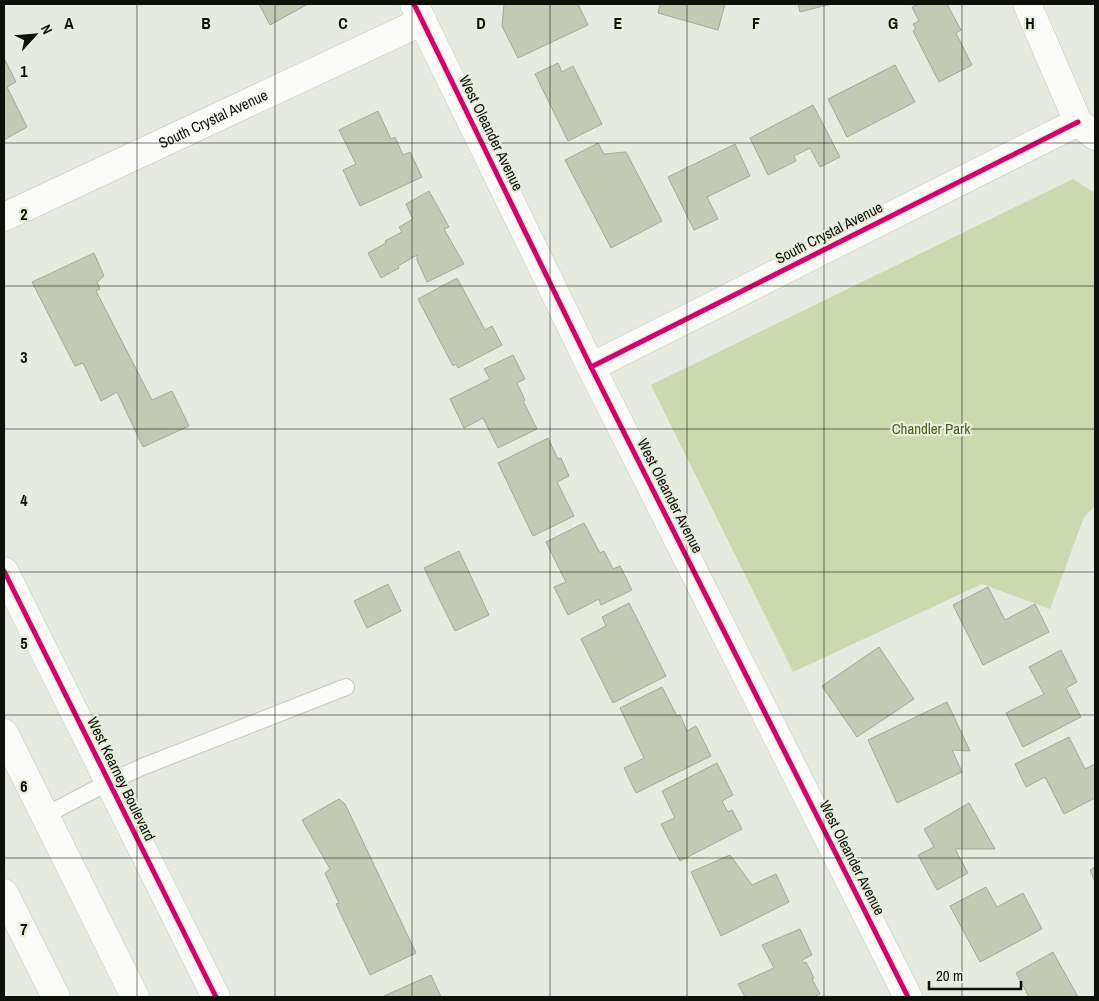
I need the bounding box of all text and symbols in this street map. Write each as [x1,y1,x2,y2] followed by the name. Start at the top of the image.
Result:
[10,10,60,60] north arrow
[64,12,74,34] text: A
[201,12,211,34] text: B
[338,12,348,34] text: C
[476,12,486,34] text: D
[614,12,623,34] text: E
[752,12,760,34] text: F
[888,12,898,34] text: G
[1025,12,1035,34] text: H
[37,22,57,37] text: N
[20,60,28,82] text: 1
[454,72,529,194] street label: West Oleander Avenue
[155,84,271,153] street label: South Crystal Avenue
[771,196,886,269] street label: South Crystal Avenue
[20,203,28,225] text: 2
[20,346,28,368] text: 3
[892,418,971,439] park label: Chandler Park
[632,435,708,557] street label: West Oleander Avenue
[20,489,28,511] text: 4
[20,632,28,654] text: 5
[82,713,161,844] street label: West Kearney Boulevard
[20,775,28,797] text: 6
[814,797,890,919] street label: West Oleander Avenue
[20,918,28,940] text: 7
[929,958,1022,990] scale bar
[936,965,963,986] text: 20 m

